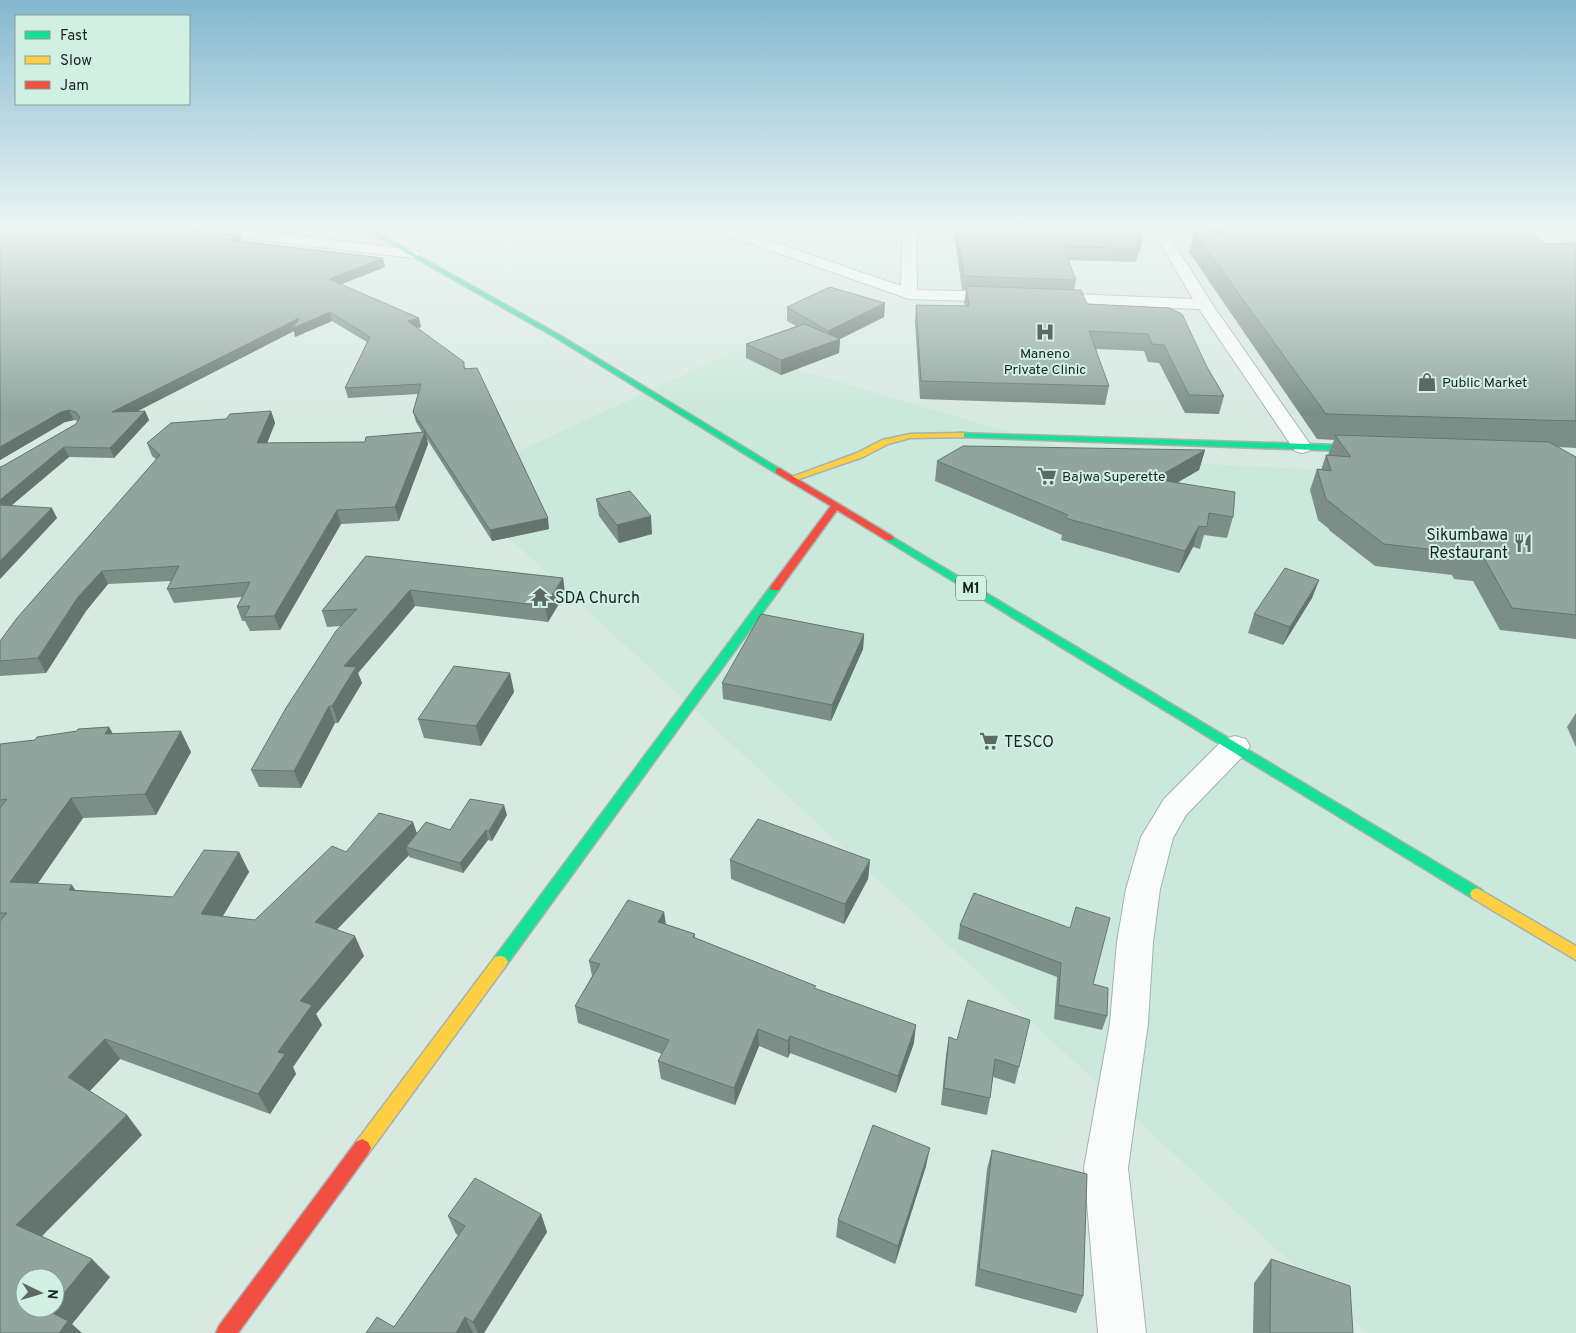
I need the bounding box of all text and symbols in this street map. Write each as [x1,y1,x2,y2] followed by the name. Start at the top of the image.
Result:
[15,15,190,105] legend
[60,27,88,46] text: Fast
[60,52,92,71] text: Slow
[60,77,89,96] text: Jam
[1034,321,1056,343] hospital icon: Maneno Private Clinic
[1004,346,1086,379] place label: Maneno Private Clinic
[1416,371,1438,393] shop icon: Public Market
[1442,375,1527,392] place label: Public Market
[1036,465,1058,487] supermarket icon: Bajwa Superette
[1062,469,1166,486] place label: Bajwa Superette
[1426,526,1508,564] place label: Sikumbawa Restaurant
[1512,532,1534,554] restaurant icon: Sikumbawa Restaurant
[956,576,986,600] road number: M1
[529,586,551,608] temple icon: SDA Church
[555,589,640,609] place label: SDA Church
[978,730,1000,752] supermarket icon: TESCO
[1004,733,1054,753] place label: TESCO
[15,1268,65,1318] north arrow
[43,1288,60,1300] text: N

